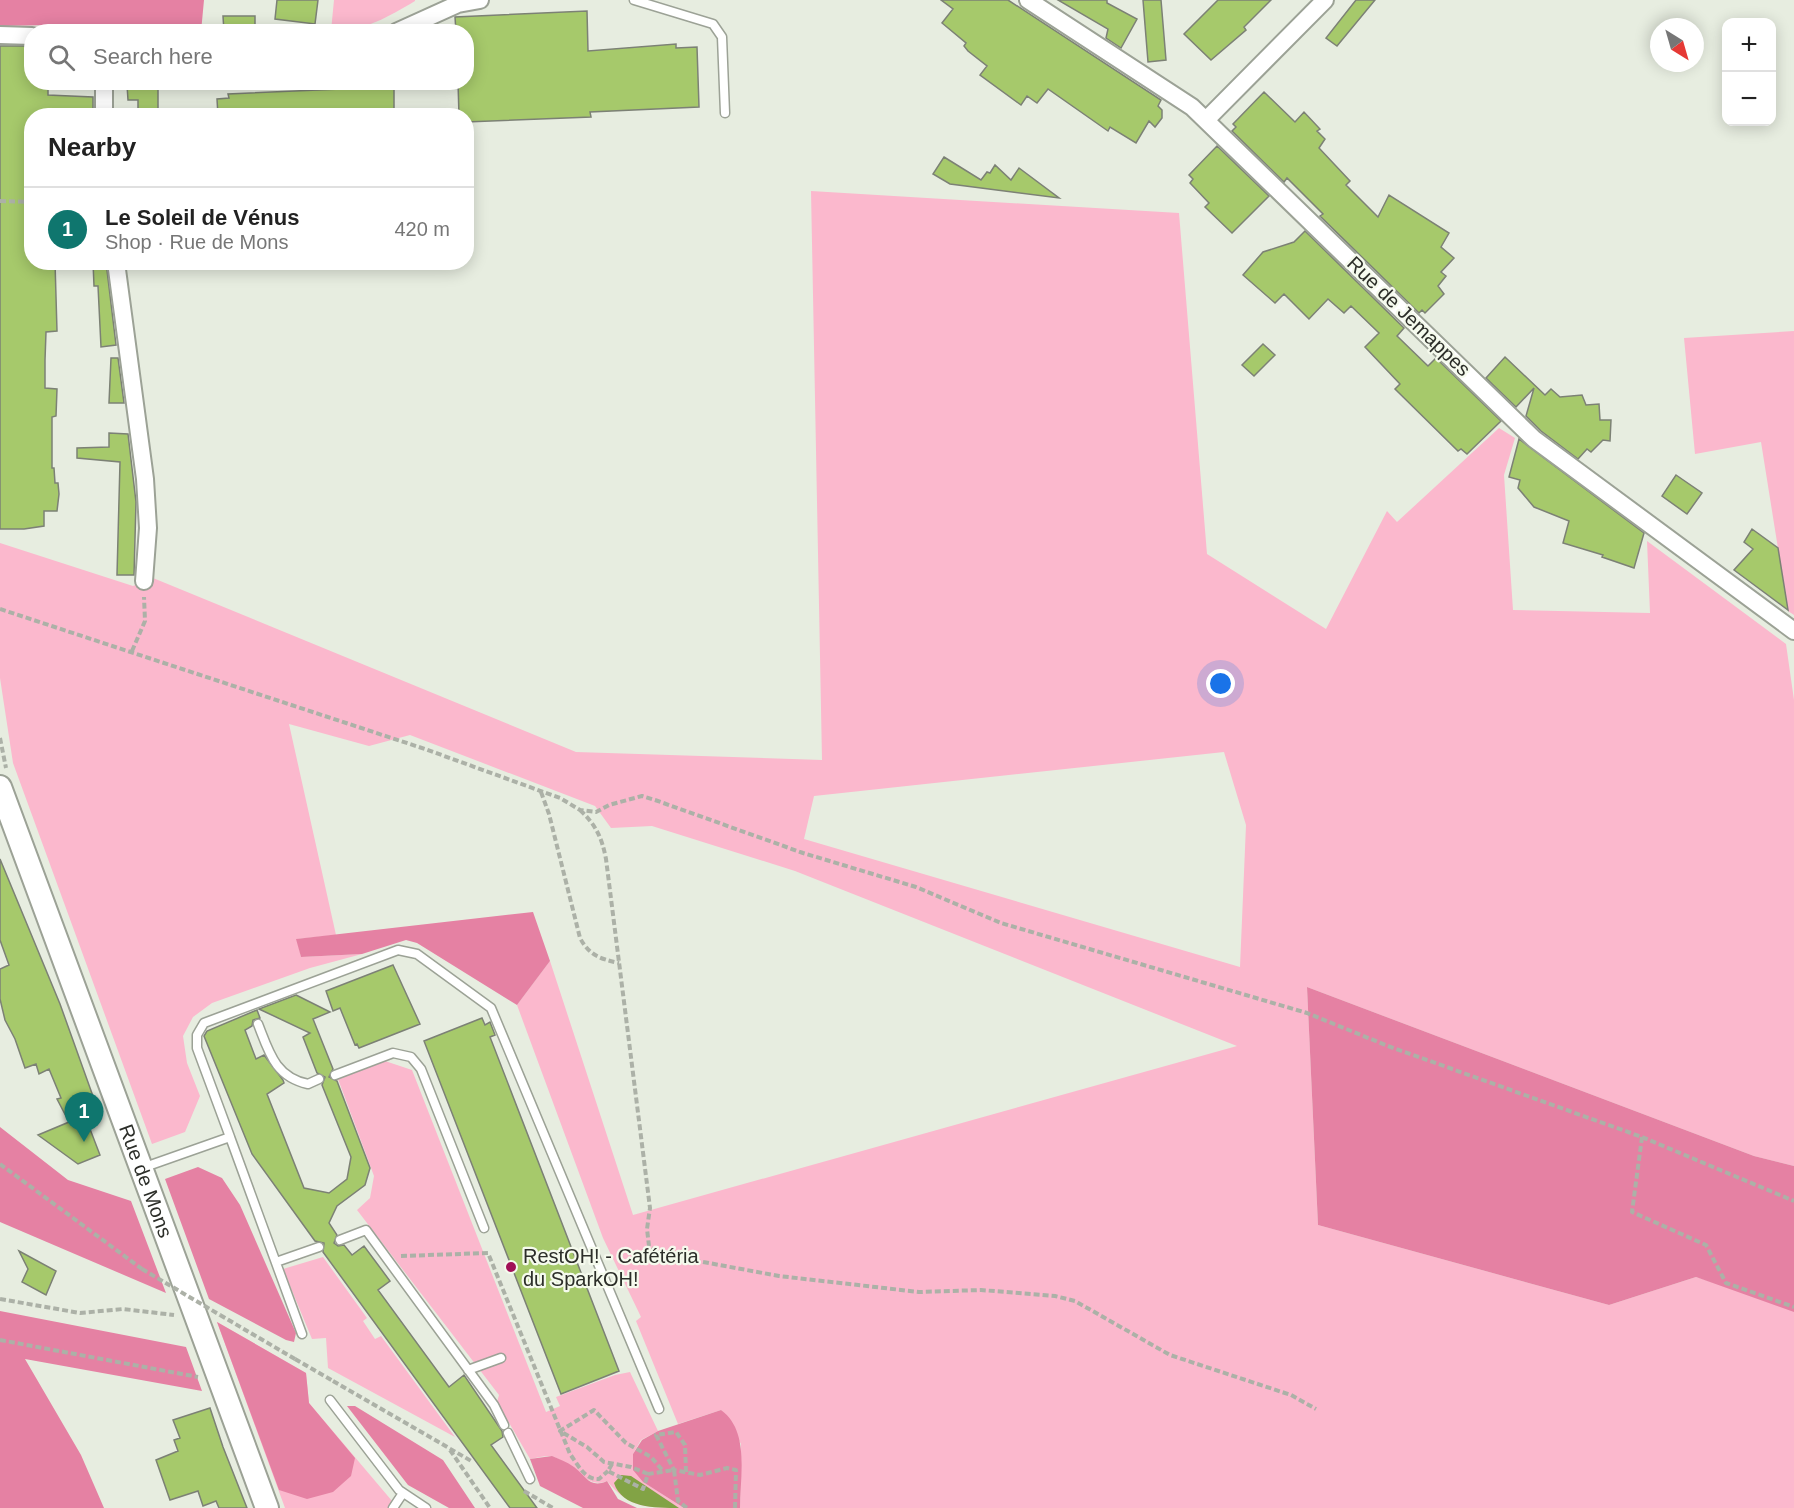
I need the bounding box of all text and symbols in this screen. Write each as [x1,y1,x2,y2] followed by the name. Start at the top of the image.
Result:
[1650,18,1704,72] north arrow
[1722,18,1776,126] map controls
[1722,18,1776,72] button: +
[24,24,474,90] search box
[45,41,78,74] icon: search
[93,44,213,69] text: Search here
[1722,72,1776,126] button: −
[48,132,136,162] text: Nearby
[105,205,299,230] text: Le Soleil de Vénus
[62,218,73,240] text: 1
[394,218,450,240] text: 420 m
[105,231,288,253] text: Shop · Rue de Mons
[1343,252,1475,380] street label: Rue de Jemappes
[1206,669,1235,698] your location
[64,1092,104,1142] pin: 1
[115,1121,177,1240] street label: Rue de Mons
[523,1245,699,1290] place label: RestOH! - Cafétéria du SparkOH!
[504,1260,518,1274] marker: RestOH! - Cafétéria du SparkOH!

